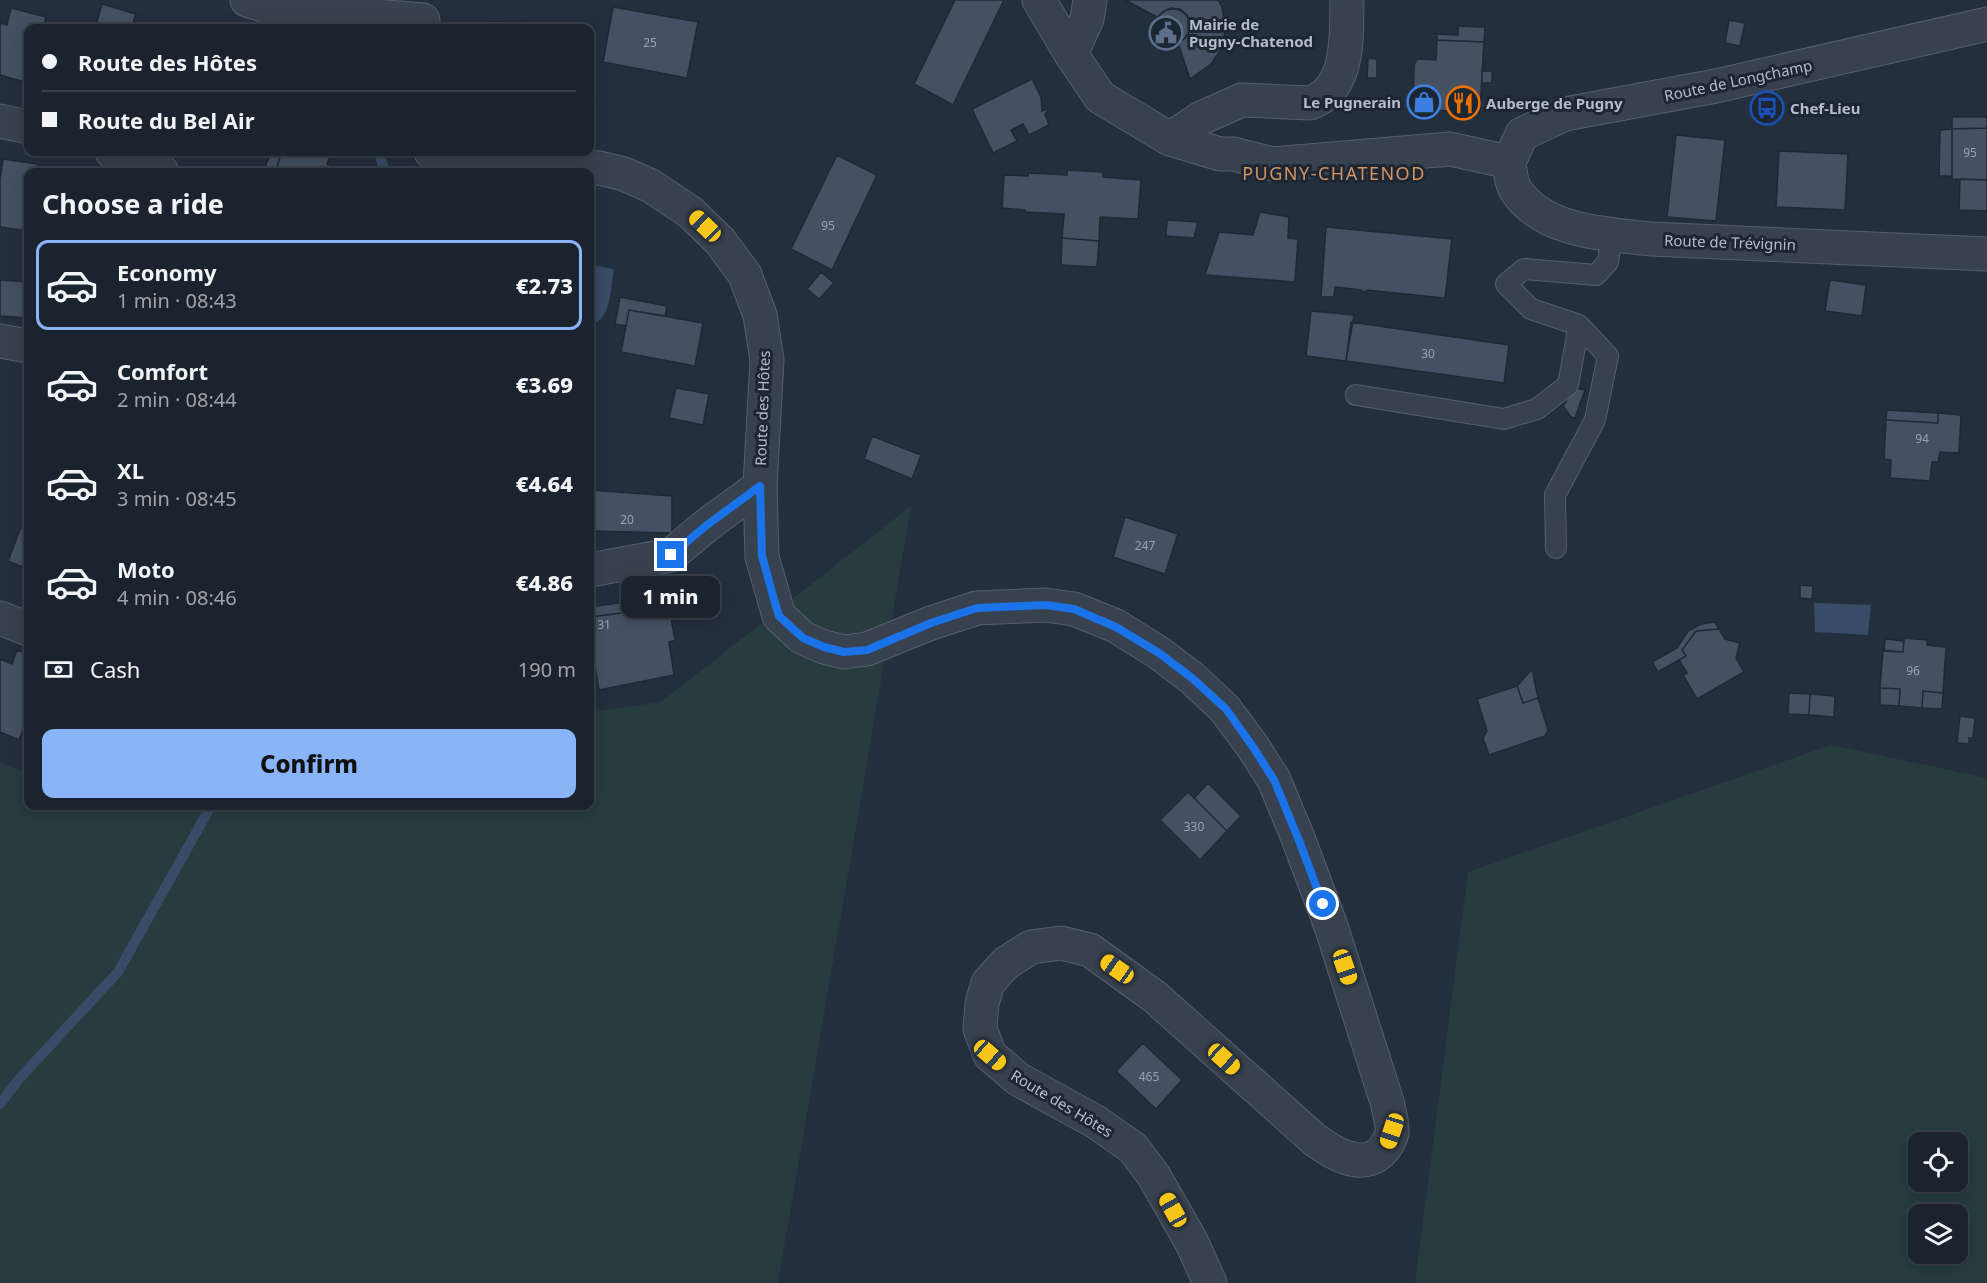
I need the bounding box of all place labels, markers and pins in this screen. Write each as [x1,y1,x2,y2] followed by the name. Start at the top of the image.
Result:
[1189,14,1313,51] place label: Mairie de Pugny-Chatenod
[1148,15,1184,51] public building icon: Mairie de Pugny-Chatenod
[1406,84,1442,120] shop icon: Le Pugnerain
[1445,85,1481,121] restaurant icon: Auberge de Pugny
[1749,90,1785,126] bus stop icon: Chef-Lieu
[1303,92,1401,112] place label: Le Pugnerain
[1486,93,1623,113] place label: Auberge de Pugny
[1790,98,1861,118] place label: Chef-Lieu

